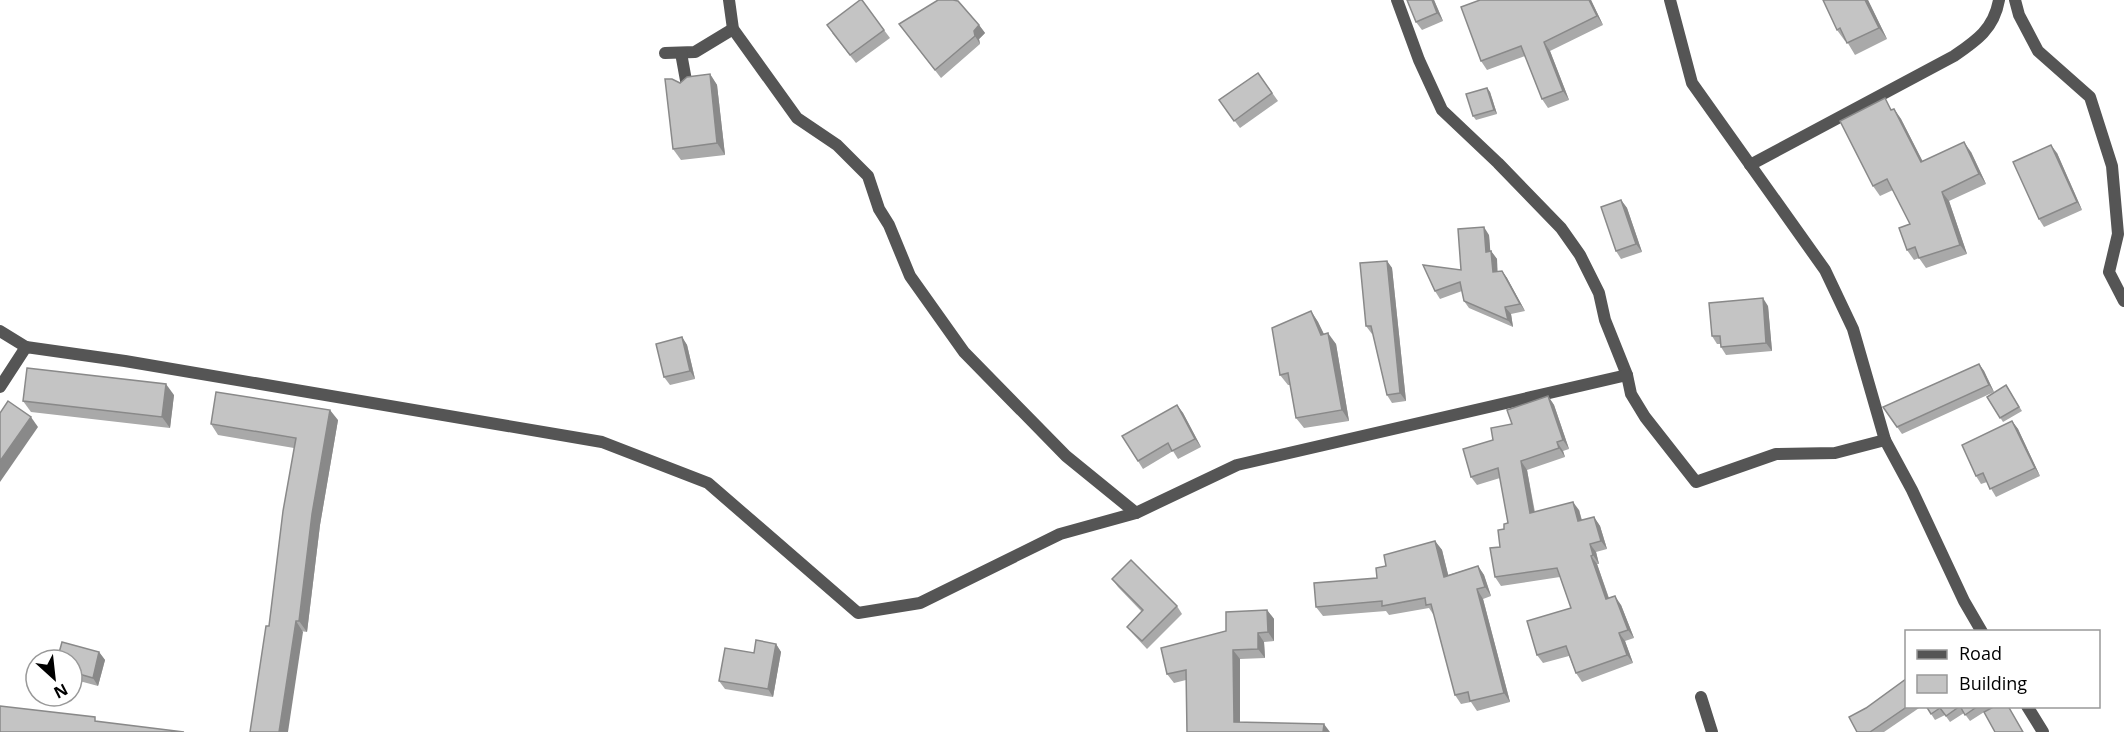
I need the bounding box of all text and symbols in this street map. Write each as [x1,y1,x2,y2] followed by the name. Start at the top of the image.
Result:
[1905,630,2100,708] legend
[1959,641,2002,665] text: Road
[24,648,84,708] north arrow
[1959,671,2027,695] text: Building
[50,679,72,704] text: N

